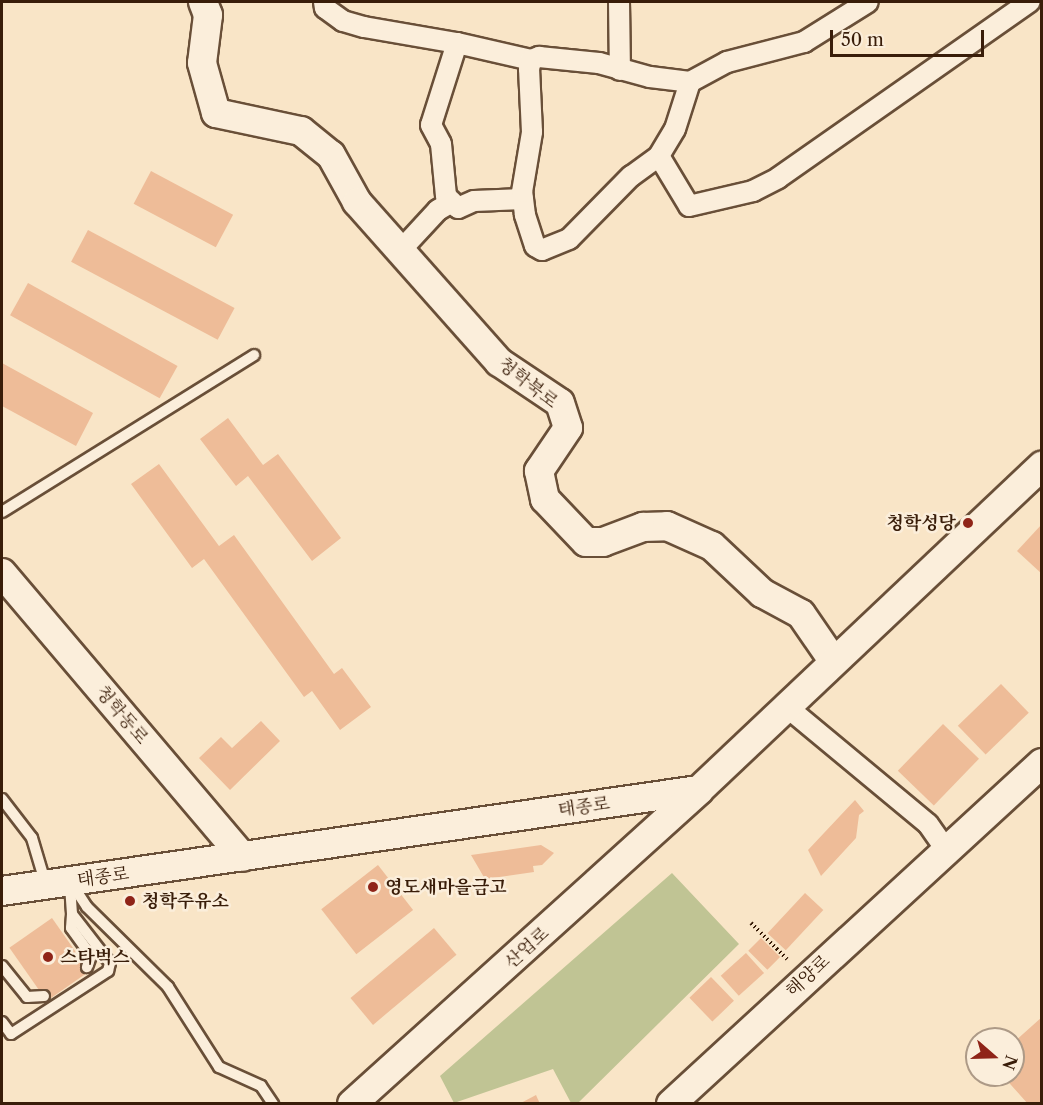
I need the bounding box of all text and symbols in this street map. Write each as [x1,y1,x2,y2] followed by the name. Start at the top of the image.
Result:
[833,18,988,56] scale bar
[841,29,884,51] text: 50 m
[494,353,562,413] street label: 청학북로
[886,512,956,534] place label: 청학성당
[961,516,975,530] marker: 청학성당
[91,681,153,749] street label: 청학동로
[557,793,611,821] street label: 태종로
[76,863,130,891] street label: 태종로
[385,876,507,898] place label: 영도새마을금고
[366,880,380,894] marker: 영도새마을금고
[142,890,229,912] place label: 청학주유소
[123,894,137,908] marker: 청학주유소
[500,923,554,973] street label: 산업로
[60,946,130,968] place label: 스타벅스
[41,950,55,964] marker: 스타벅스
[782,950,834,1002] street label: 해양로
[965,1027,1025,1087] north arrow
[998,1053,1022,1072] text: N

